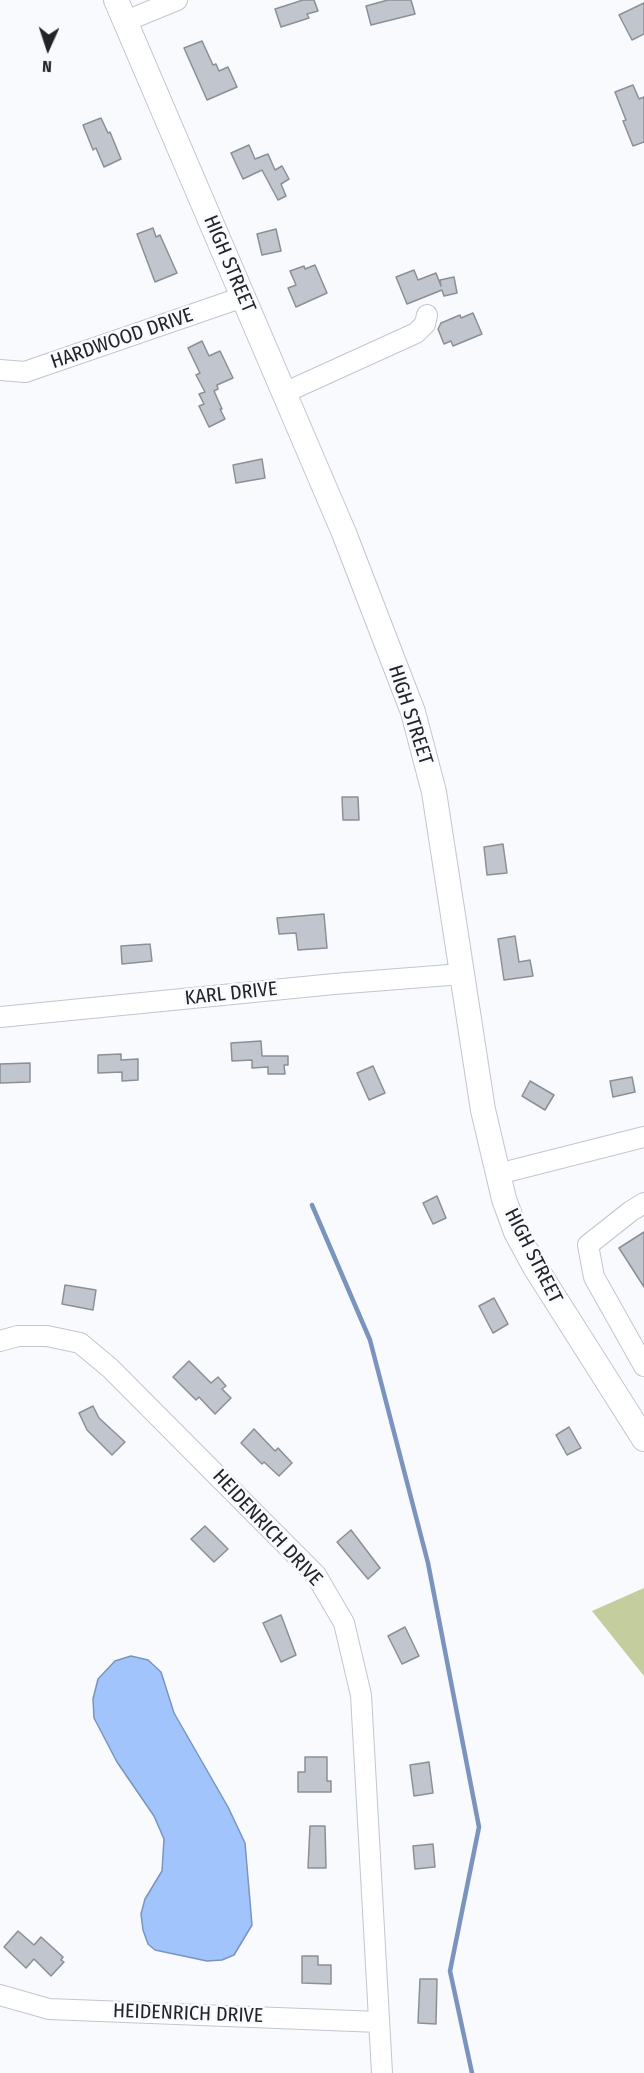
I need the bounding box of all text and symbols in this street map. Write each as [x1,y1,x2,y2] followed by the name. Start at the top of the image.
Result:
[18,18,78,78] north arrow
[42,57,52,76] text: N
[198,212,260,316] street label: HIGH STREET
[48,303,196,375] street label: HARDWOOD DRIVE
[383,662,437,768] street label: HIGH STREET
[184,977,278,1011] street label: KARL DRIVE
[499,1205,567,1307] street label: HIGH STREET
[207,1465,327,1591] street label: HEIDENRICH DRIVE
[112,1999,264,2029] street label: HEIDENRICH DRIVE

